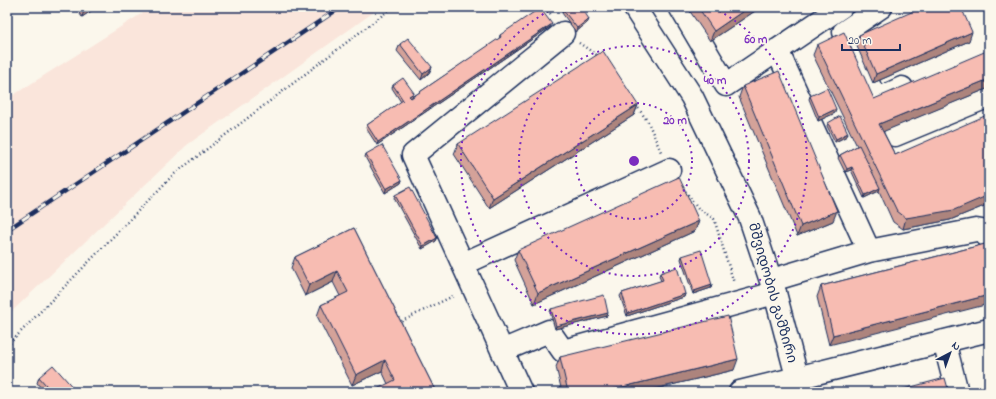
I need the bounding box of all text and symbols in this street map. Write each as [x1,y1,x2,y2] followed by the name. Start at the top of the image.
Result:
[842,26,900,52] scale bar
[744,31,768,49] text: 60 m
[848,32,871,50] text: 20 m
[703,72,727,90] text: 40 m
[662,112,687,130] text: 20 m
[627,154,641,168] centre of rings
[742,220,802,366] street label: მშვიდობის გამზირი
[930,333,970,373] north arrow
[948,338,964,355] text: N

